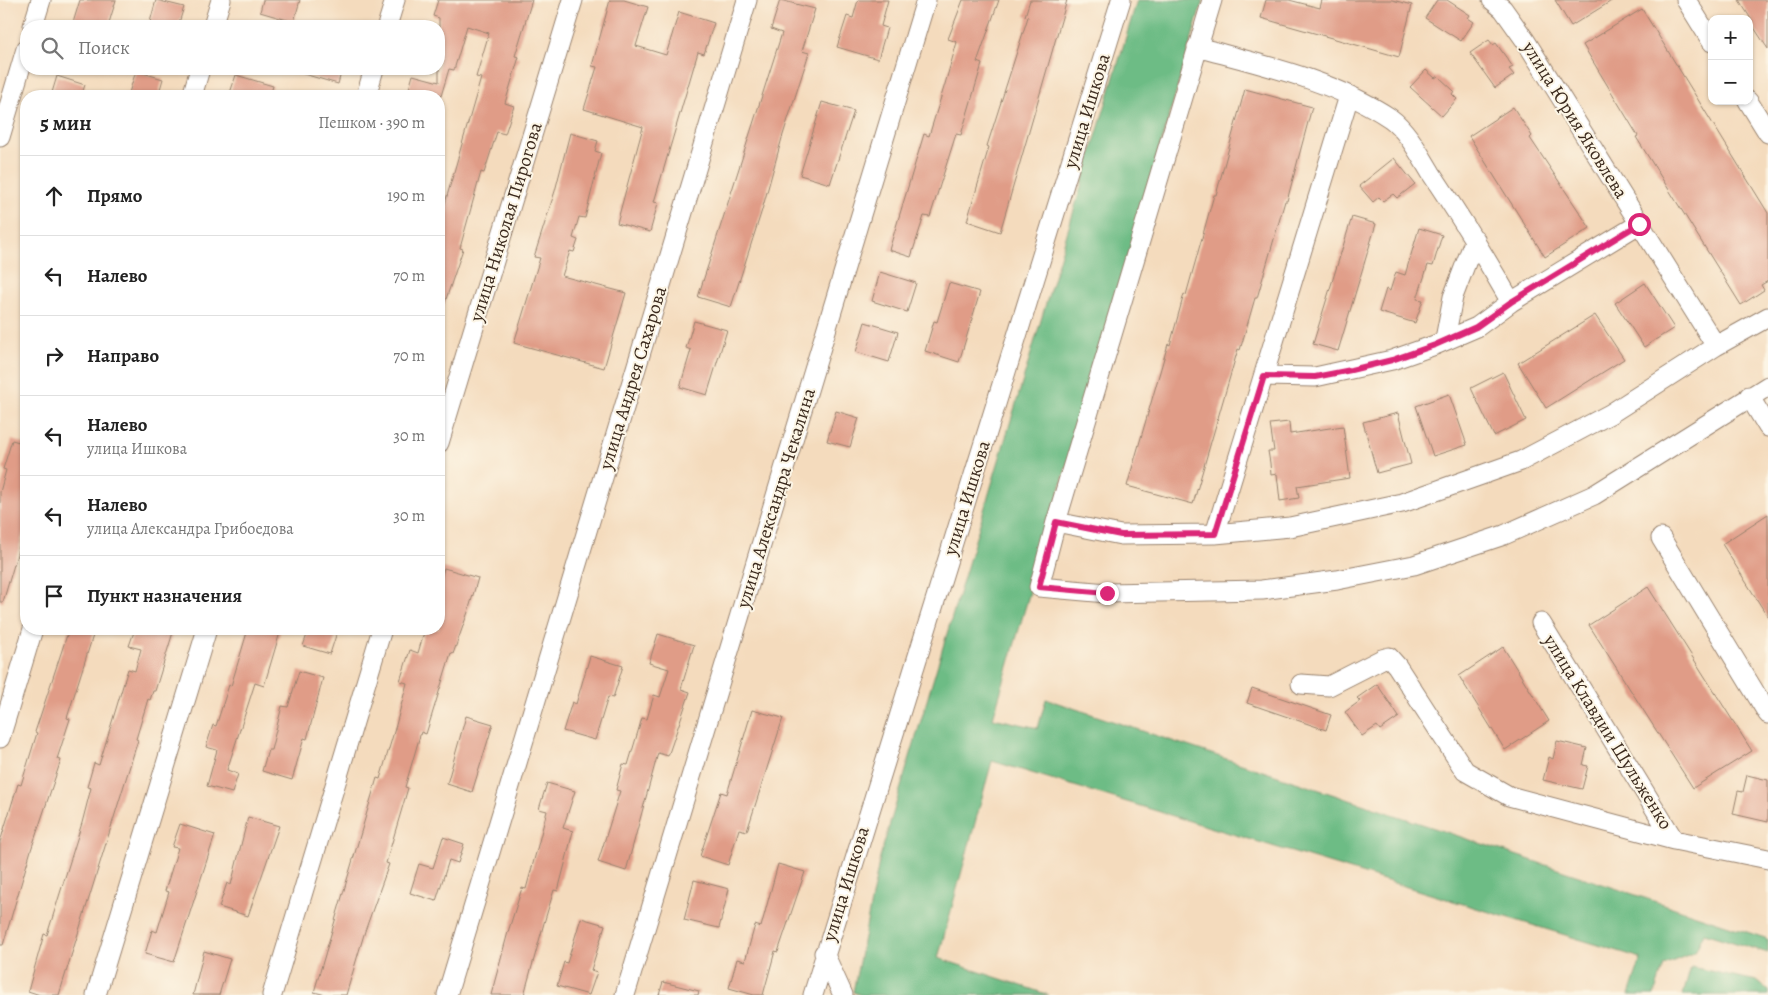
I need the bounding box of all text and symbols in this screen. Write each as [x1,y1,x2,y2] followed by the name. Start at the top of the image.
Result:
[1708,15,1753,105] map controls
[1708,15,1753,60] button: +
[20,20,445,75] search box
[38,34,66,62] icon: search
[78,35,130,61] text: Поиск
[1516,36,1634,204] street label: улица Юрия Яковлева
[1057,50,1117,173] street label: улица Ишкова
[1708,60,1753,105] button: −
[40,109,92,137] text: 5 мин
[318,112,425,134] text: Пешком · 390 m
[463,119,549,326] street label: улица Николая Пирогова
[40,182,68,210] icon: ahead
[87,183,142,209] text: Прямо
[387,185,425,207] text: 190 m
[1628,213,1651,236] route start
[40,262,68,290] icon: left
[87,263,147,289] text: Налево
[393,265,425,287] text: 70 m
[592,283,673,474] street label: улица Андрея Сахарова
[40,342,68,370] icon: right
[87,343,159,369] text: Направо
[393,345,425,367] text: 70 m
[730,385,822,612] street label: улица Александра Чекалина
[87,412,147,438] text: Налево
[40,422,68,450] icon: left
[393,425,425,447] text: 30 m
[937,437,997,560] street label: улица Ишкова
[87,438,187,460] text: улица Ишкова
[87,492,147,518] text: Налево
[40,502,68,530] icon: left
[393,505,425,527] text: 30 m
[87,518,294,540] text: улица Александра Грибоедова
[40,582,68,610] icon: arrive
[1096,582,1119,605] route end
[87,583,242,609] text: Пункт назначения
[1537,629,1679,835] street label: улица Клавдии Шульженко
[816,823,876,946] street label: улица Ишкова

